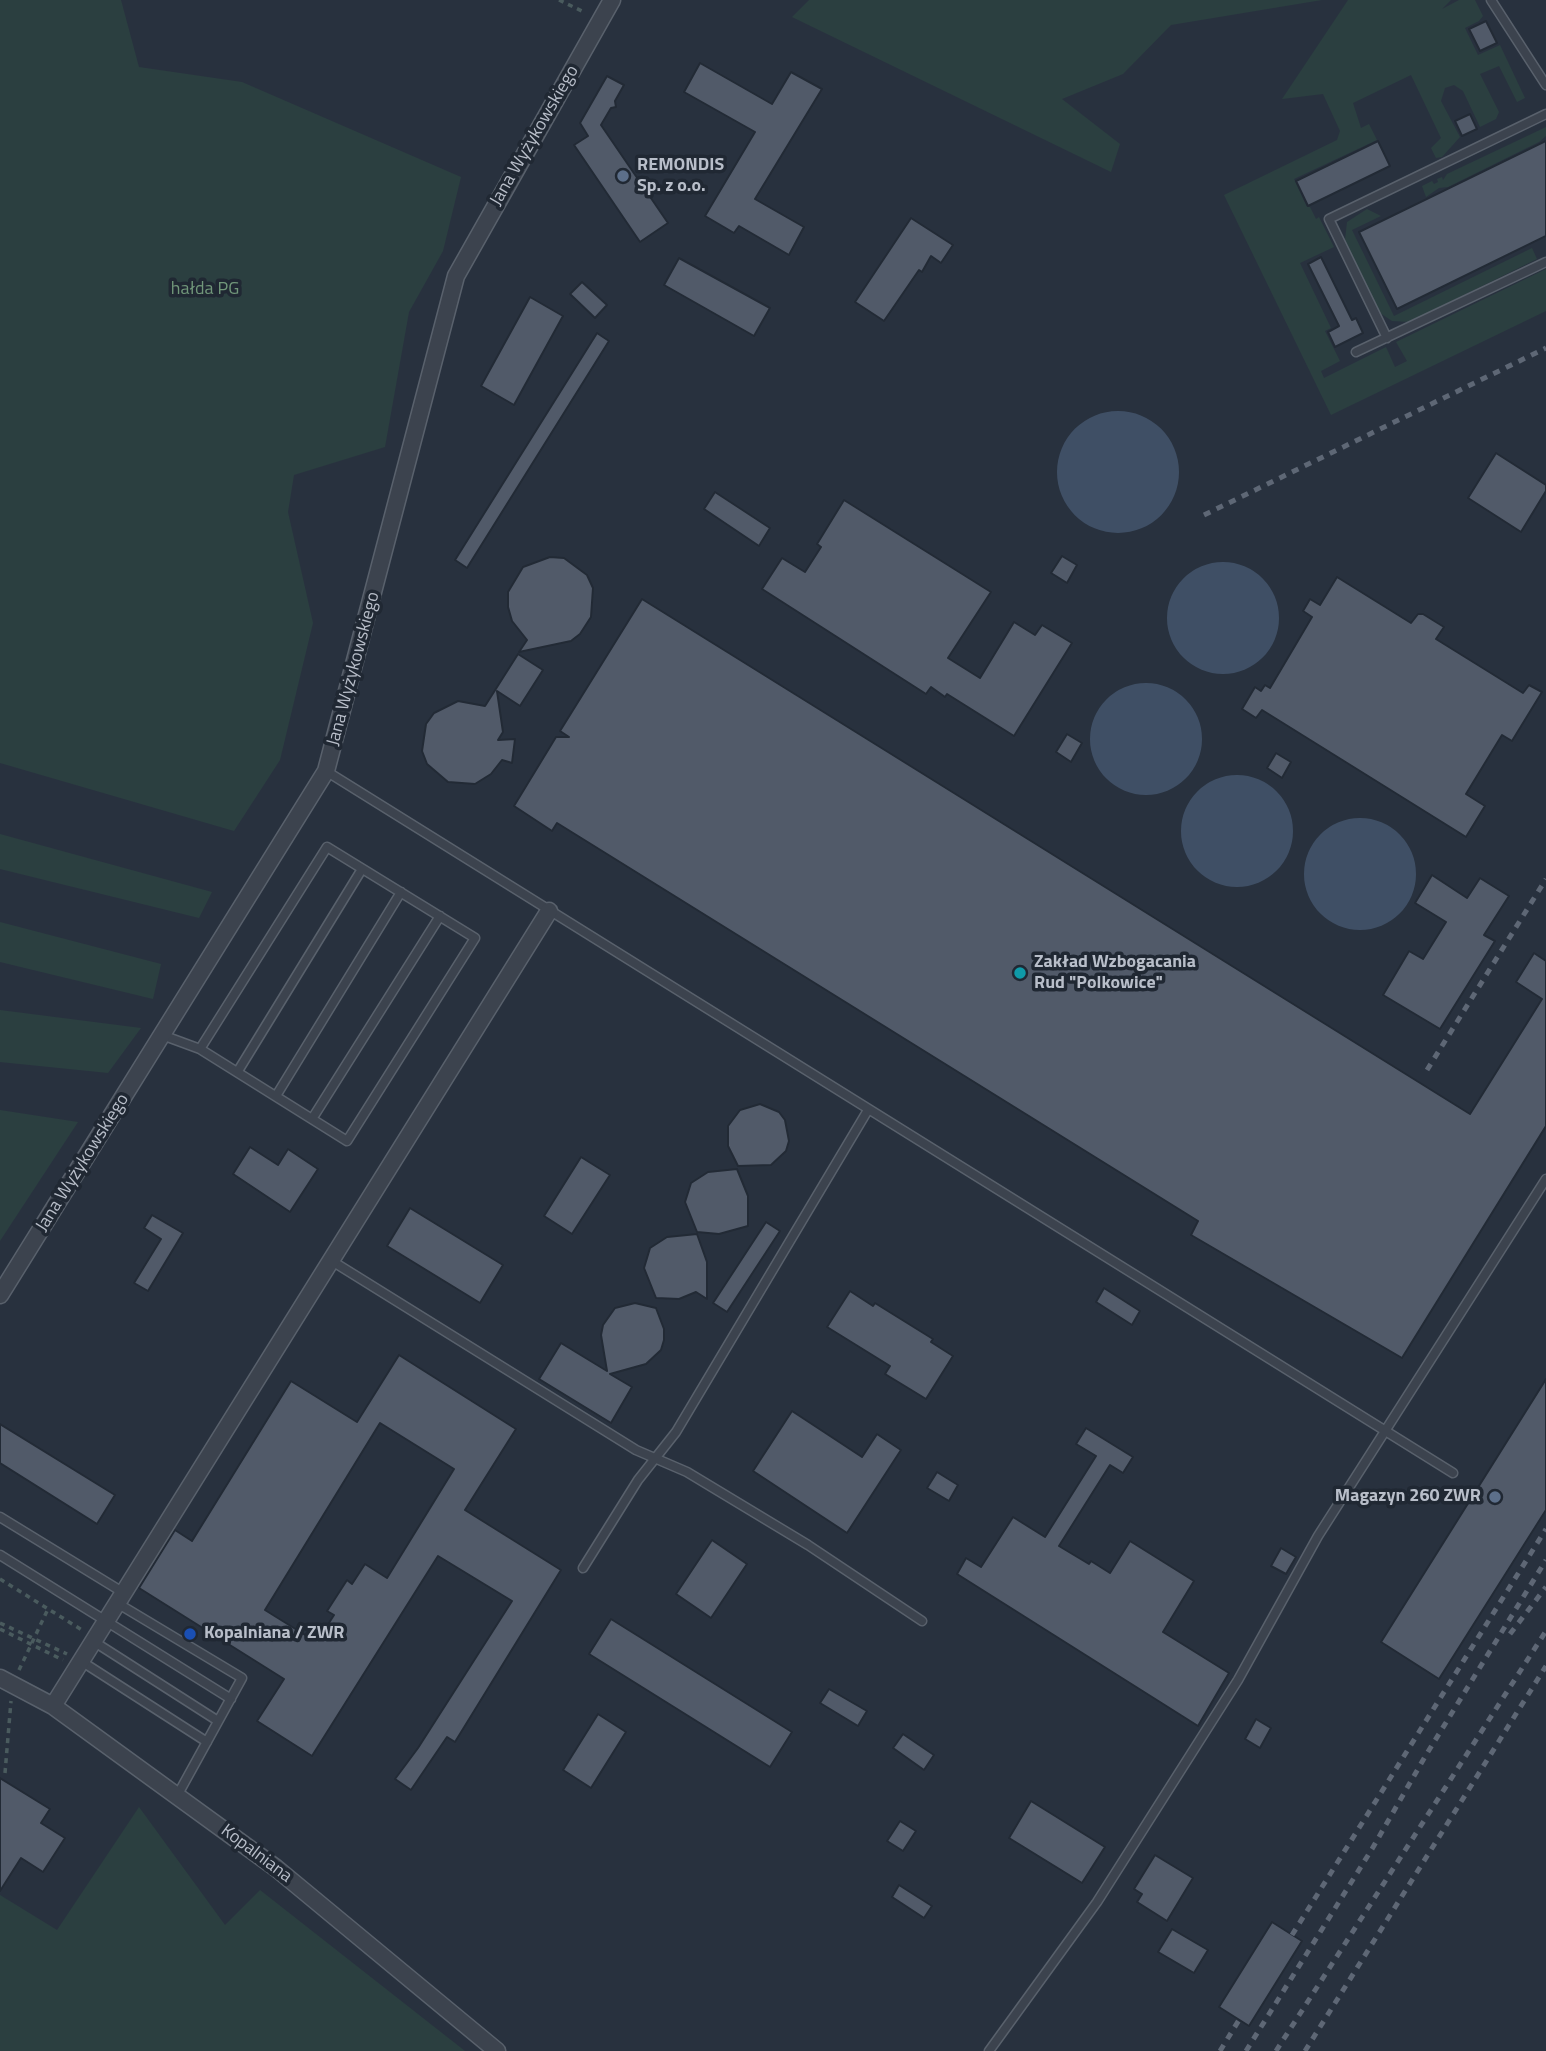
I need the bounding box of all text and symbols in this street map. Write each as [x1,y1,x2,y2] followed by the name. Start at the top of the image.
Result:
[486,62,584,210] street label: Jana Wyżykowskiego
[637,155,724,198] place label: REMONDIS Sp. z o.o.
[615,168,631,184] marker: REMONDIS Sp. z o.o.
[171,279,239,301] park label: hałda PG
[323,590,385,748] street label: Jana Wyżykowskiego
[1034,952,1196,995] place label: Zakład Wzbogacania Rud "Polkowice"
[1012,965,1028,981] marker: Zakład Wzbogacania Rud "Polkowice"
[32,1090,134,1236] street label: Jana Wyżykowskiego
[1335,1486,1481,1508] place label: Magazyn 260 ZWR
[1487,1489,1503,1505] marker: Magazyn 260 ZWR
[204,1623,345,1645] place label: Kopalniana / ZWR
[182,1626,198,1642] marker: Kopalniana / ZWR
[216,1820,296,1888] street label: Kopalniana

